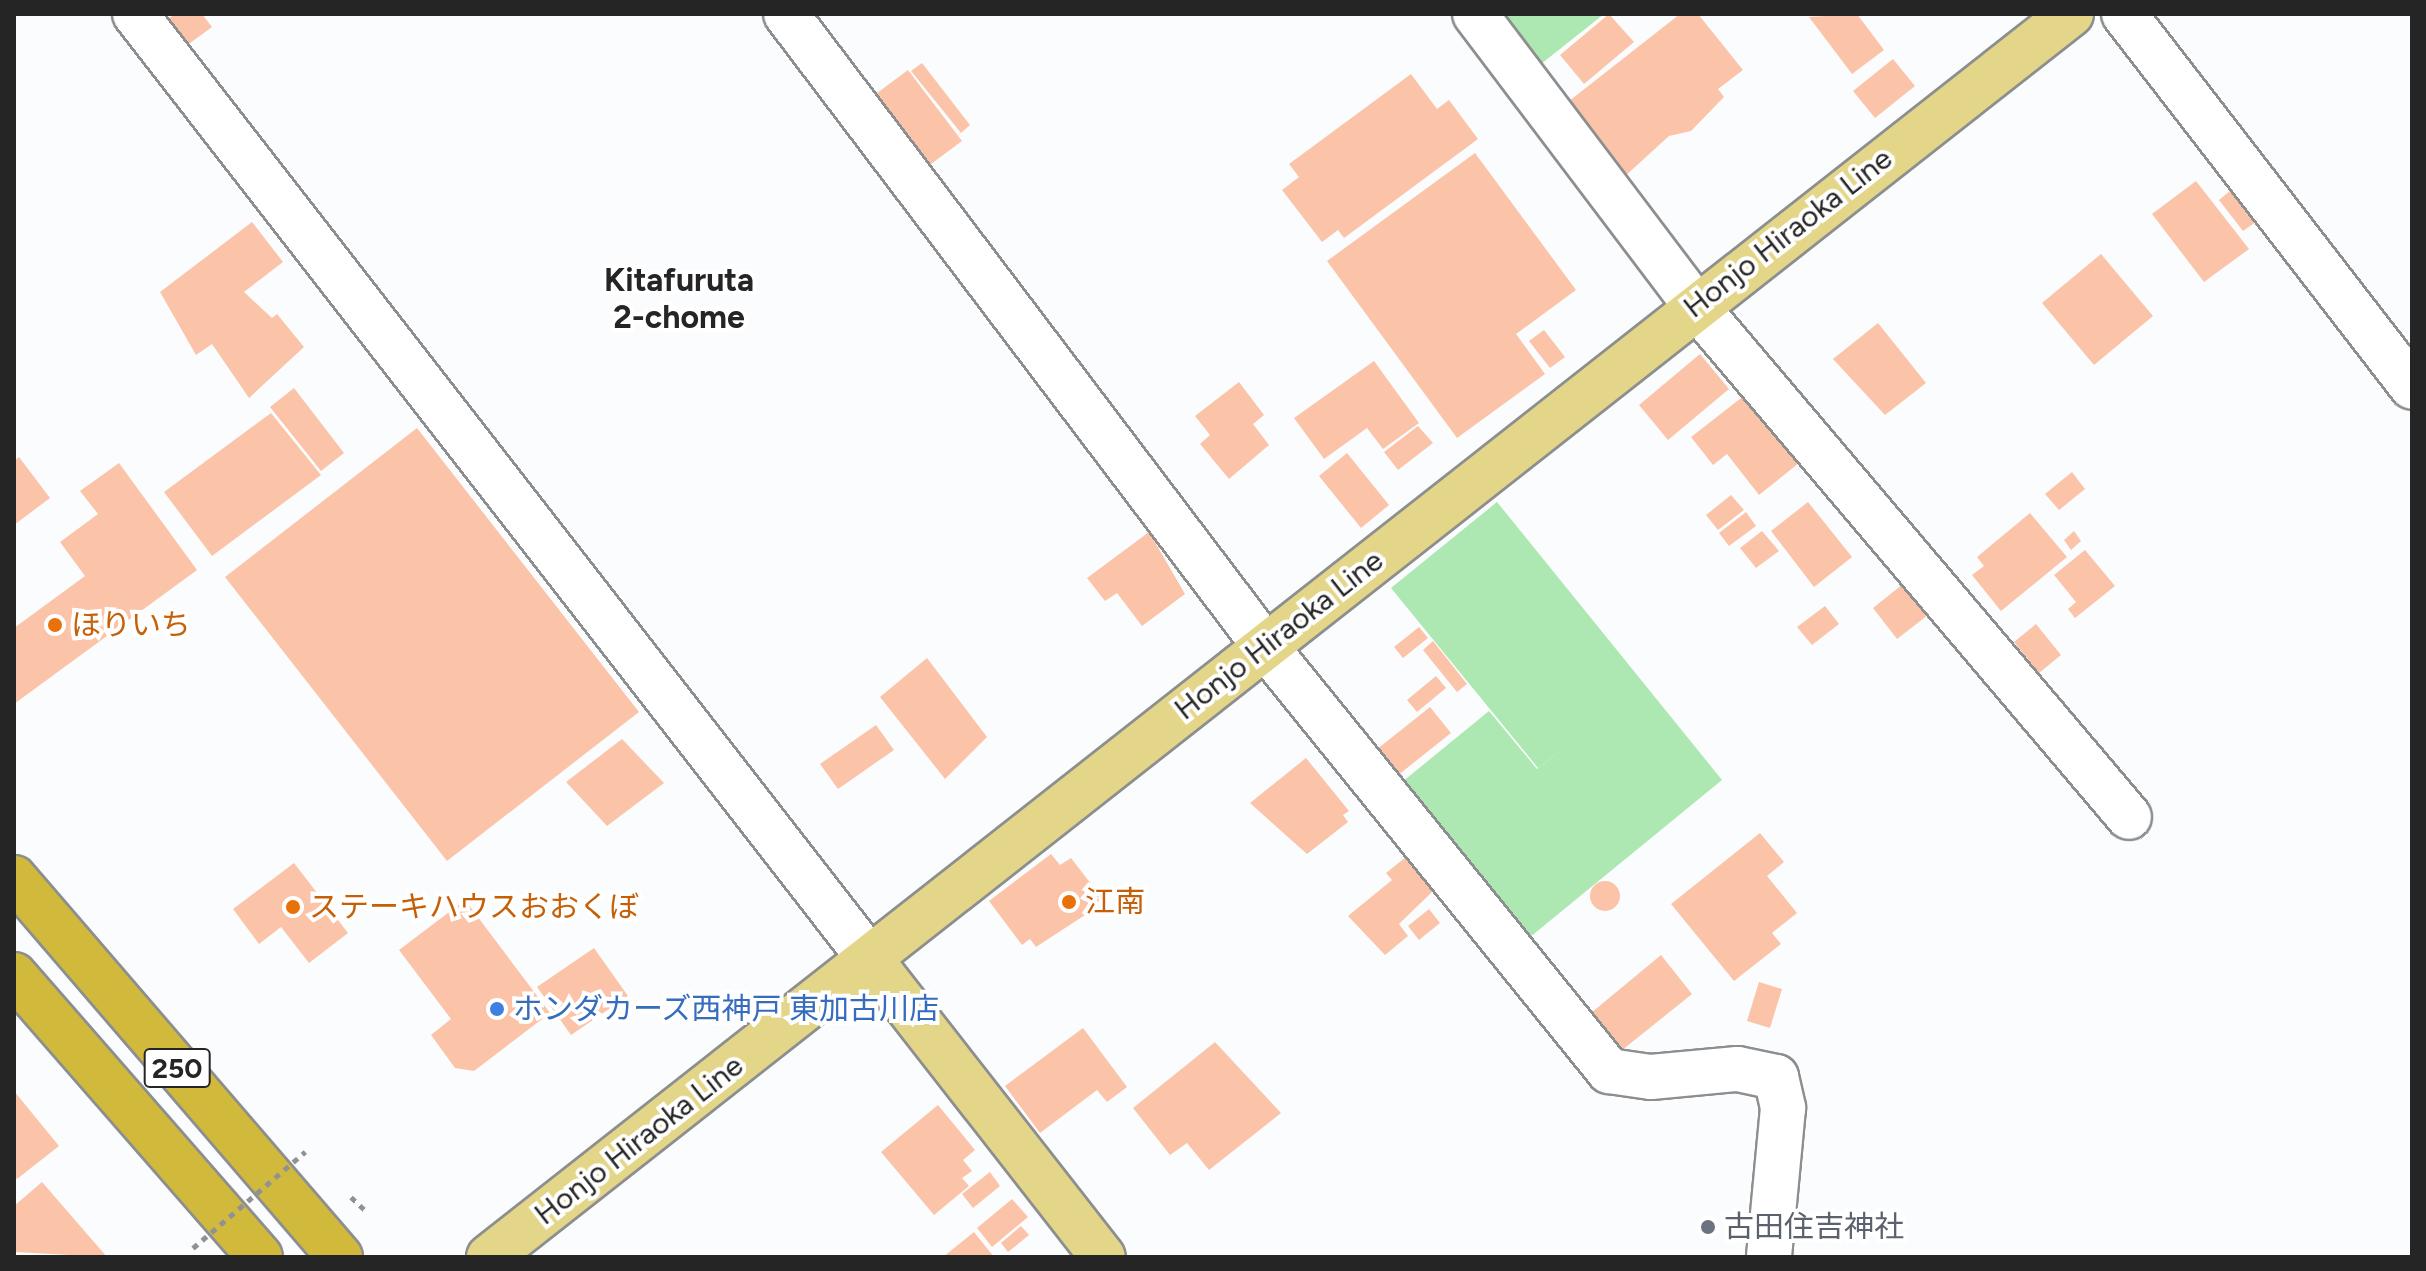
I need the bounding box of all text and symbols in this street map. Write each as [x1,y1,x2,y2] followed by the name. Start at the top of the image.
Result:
[1677,140,1899,326] street label: Honjo Hiraoka Line
[604,262,754,337] district label: Kitafuruta 2-chome
[1168,542,1390,728] street label: Honjo Hiraoka Line
[71,607,191,643] place label: ほりいち
[46,616,64,634] marker: ほりいち
[1085,884,1145,920] place label: 江南
[309,889,639,925] place label: ステーキハウスおおくぼ
[1060,893,1078,911] marker: 江南
[284,898,302,916] marker: ステーキハウスおおくぼ
[513,991,940,1027] place label: ホンダカーズ西神戸 東加古川店
[488,1000,506,1018] marker: ホンダカーズ西神戸 東加古川店
[143,1044,211,1092] road number: 250
[528,1047,750,1233] street label: Honjo Hiraoka Line
[1724,1209,1904,1245] place label: 古田住吉神社
[1699,1218,1717,1236] marker: 古田住吉神社

